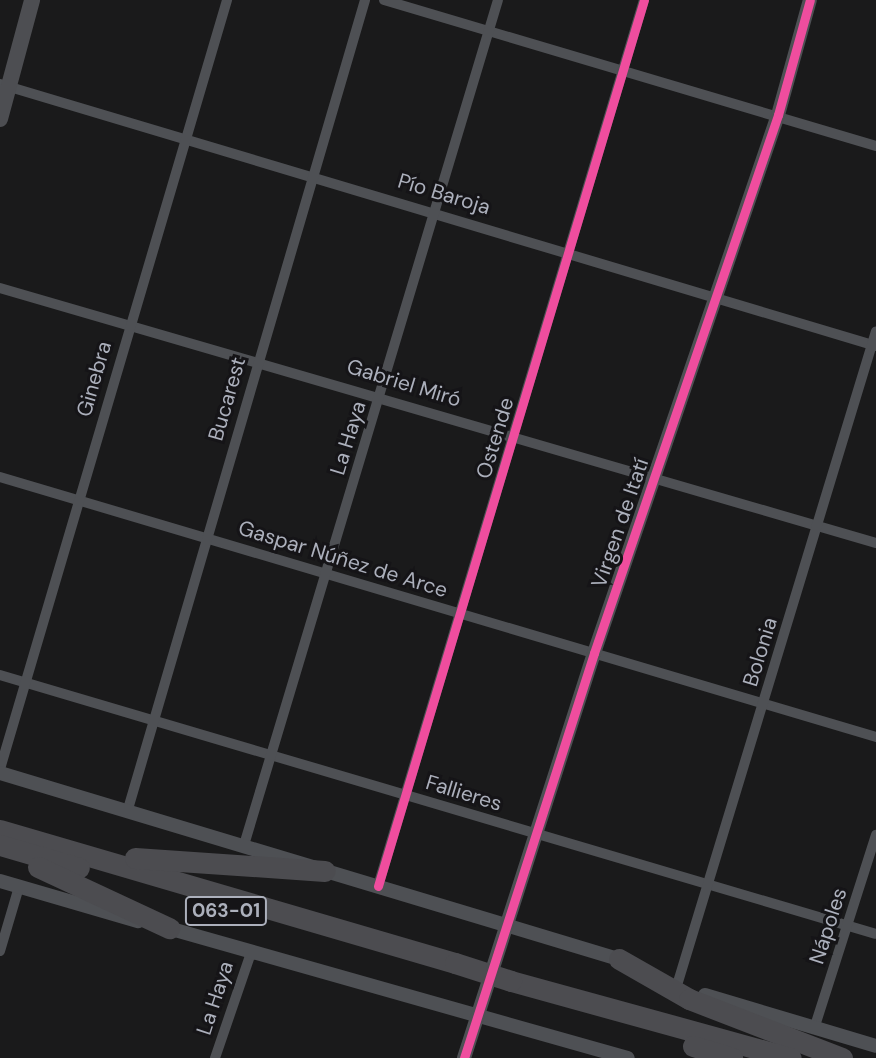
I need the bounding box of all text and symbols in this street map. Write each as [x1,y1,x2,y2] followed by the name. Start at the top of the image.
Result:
[395,168,493,220] street label: Pío Baroja
[71,338,117,420] street label: Ginebra
[203,354,251,444] street label: Bucarest
[344,354,464,412] street label: Gabriel Miró
[471,394,519,482] street label: Ostende
[325,398,371,478] street label: La Haya
[586,455,654,591] street label: Virgen de Itatí
[235,515,451,603] street label: Gaspar Núñez de Arce
[738,614,782,690] street label: Bolonia
[423,770,505,816] street label: Fallieres
[804,885,852,967] street label: Nápoles
[184,896,268,926] road number: 063-01
[191,958,239,1038] street label: La Haya

